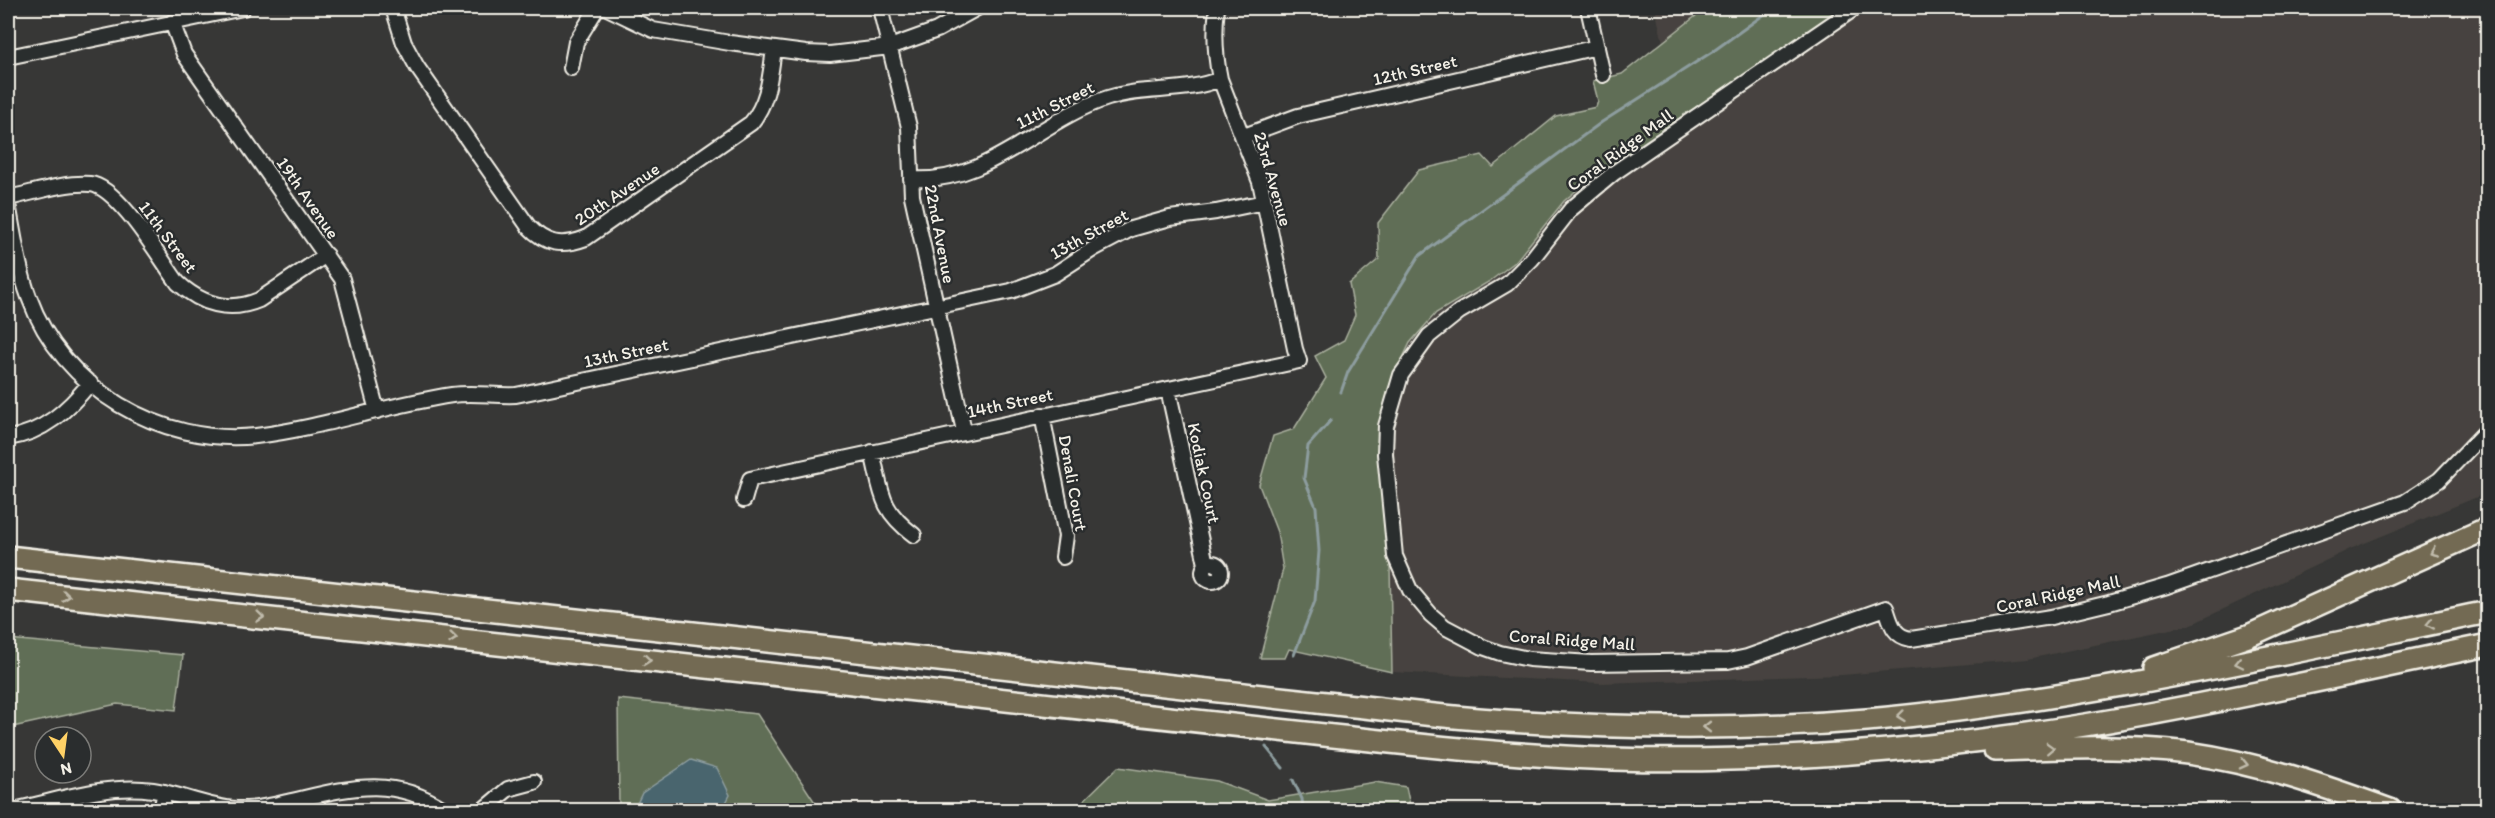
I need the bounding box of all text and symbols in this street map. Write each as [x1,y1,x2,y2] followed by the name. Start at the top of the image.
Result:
[1371,50,1460,90] street label: 12th Street
[1012,76,1098,134] street label: 11th Street
[1562,104,1678,196] street label: Coral Ridge Mall
[1249,129,1297,229] street label: 23rd Avenue
[272,153,344,243] street label: 19th Avenue
[570,158,664,230] street label: 20th Avenue
[920,183,960,285] street label: 22nd Avenue
[134,197,202,278] street label: 11th Street
[1046,203,1132,264] street label: 13th Street
[582,333,671,373] street label: 13th Street
[965,383,1055,423] street label: 14th Street
[1183,421,1225,526] street label: Kodiak Court
[1054,433,1092,533] street label: Denali Court
[2430,545,2441,557] one-way arrow
[1994,570,2122,618] street label: Coral Ridge Mall
[61,589,70,602] one-way arrow
[255,610,264,623] one-way arrow
[2425,617,2435,630] one-way arrow
[1508,625,1636,655] street label: Coral Ridge Mall
[449,631,458,644] one-way arrow
[643,653,652,665] one-way arrow
[2234,656,2244,669] one-way arrow
[1897,709,1906,722] one-way arrow
[1702,721,1711,733] one-way arrow
[33,725,93,785] north arrow
[2046,742,2055,755] one-way arrow
[2239,756,2249,769] one-way arrow
[59,759,74,780] text: N

